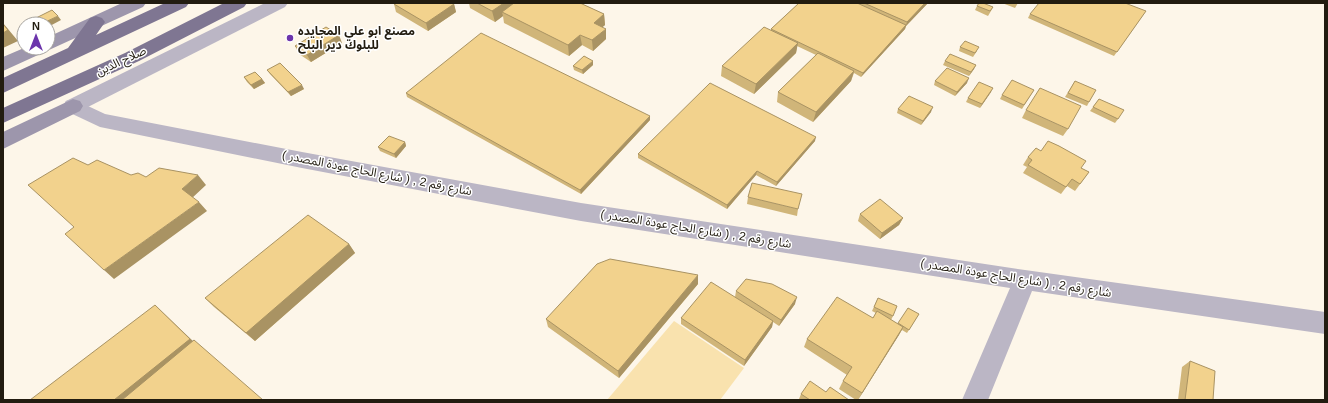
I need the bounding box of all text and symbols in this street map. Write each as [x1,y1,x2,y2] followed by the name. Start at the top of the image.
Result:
[16,16,56,56] north arrow
[32,20,40,32] text: N
[298,24,415,54] place label: مصنع ابو علي المجايده للبلوك دير البلح
[285,33,295,43] marker: مصنع ابو علي المجايده للبلوك دير البلح
[94,43,149,81] street label: صلاح الدين
[280,148,473,200] street label: شارع رقم 2 , ( شارع الحاج عودة المصدر )
[599,207,792,253] street label: شارع رقم 2 , ( شارع الحاج عودة المصدر )
[919,256,1112,302] street label: شارع رقم 2 , ( شارع الحاج عودة المصدر )

